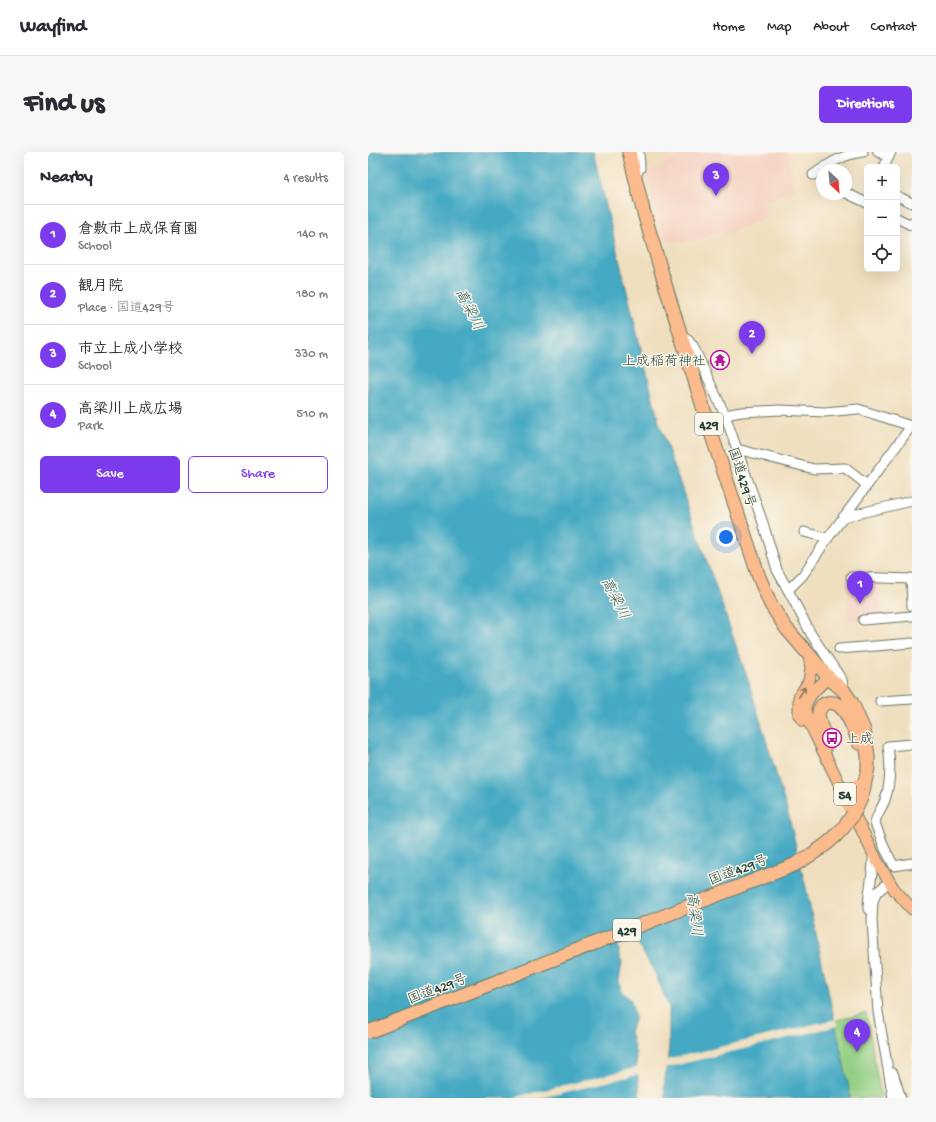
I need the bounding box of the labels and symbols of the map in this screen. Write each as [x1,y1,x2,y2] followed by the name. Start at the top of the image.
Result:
[703,163,729,196] pin: 3
[816,164,852,200] north arrow
[450,285,487,334] water label: 高梁川
[739,321,765,354] pin: 2
[709,349,731,371] temple icon: 上成稲荷神社
[622,354,706,371] place label: 上成稲荷神社
[695,413,723,435] road number: 429
[723,445,758,510] street label: 国道429号
[716,527,736,547] your location
[847,571,873,604] pin: 1
[596,574,633,623] water label: 高梁川
[799,686,807,698] one-way arrow
[821,727,843,749] bus stop icon: 上成
[846,732,874,749] place label: 上成
[834,783,856,805] road number: 54
[707,852,771,890] street label: 国道429号
[681,891,706,938] water label: 高梁川
[613,919,641,941] road number: 429
[406,971,470,1009] street label: 国道429号
[844,1019,870,1052] pin: 4

